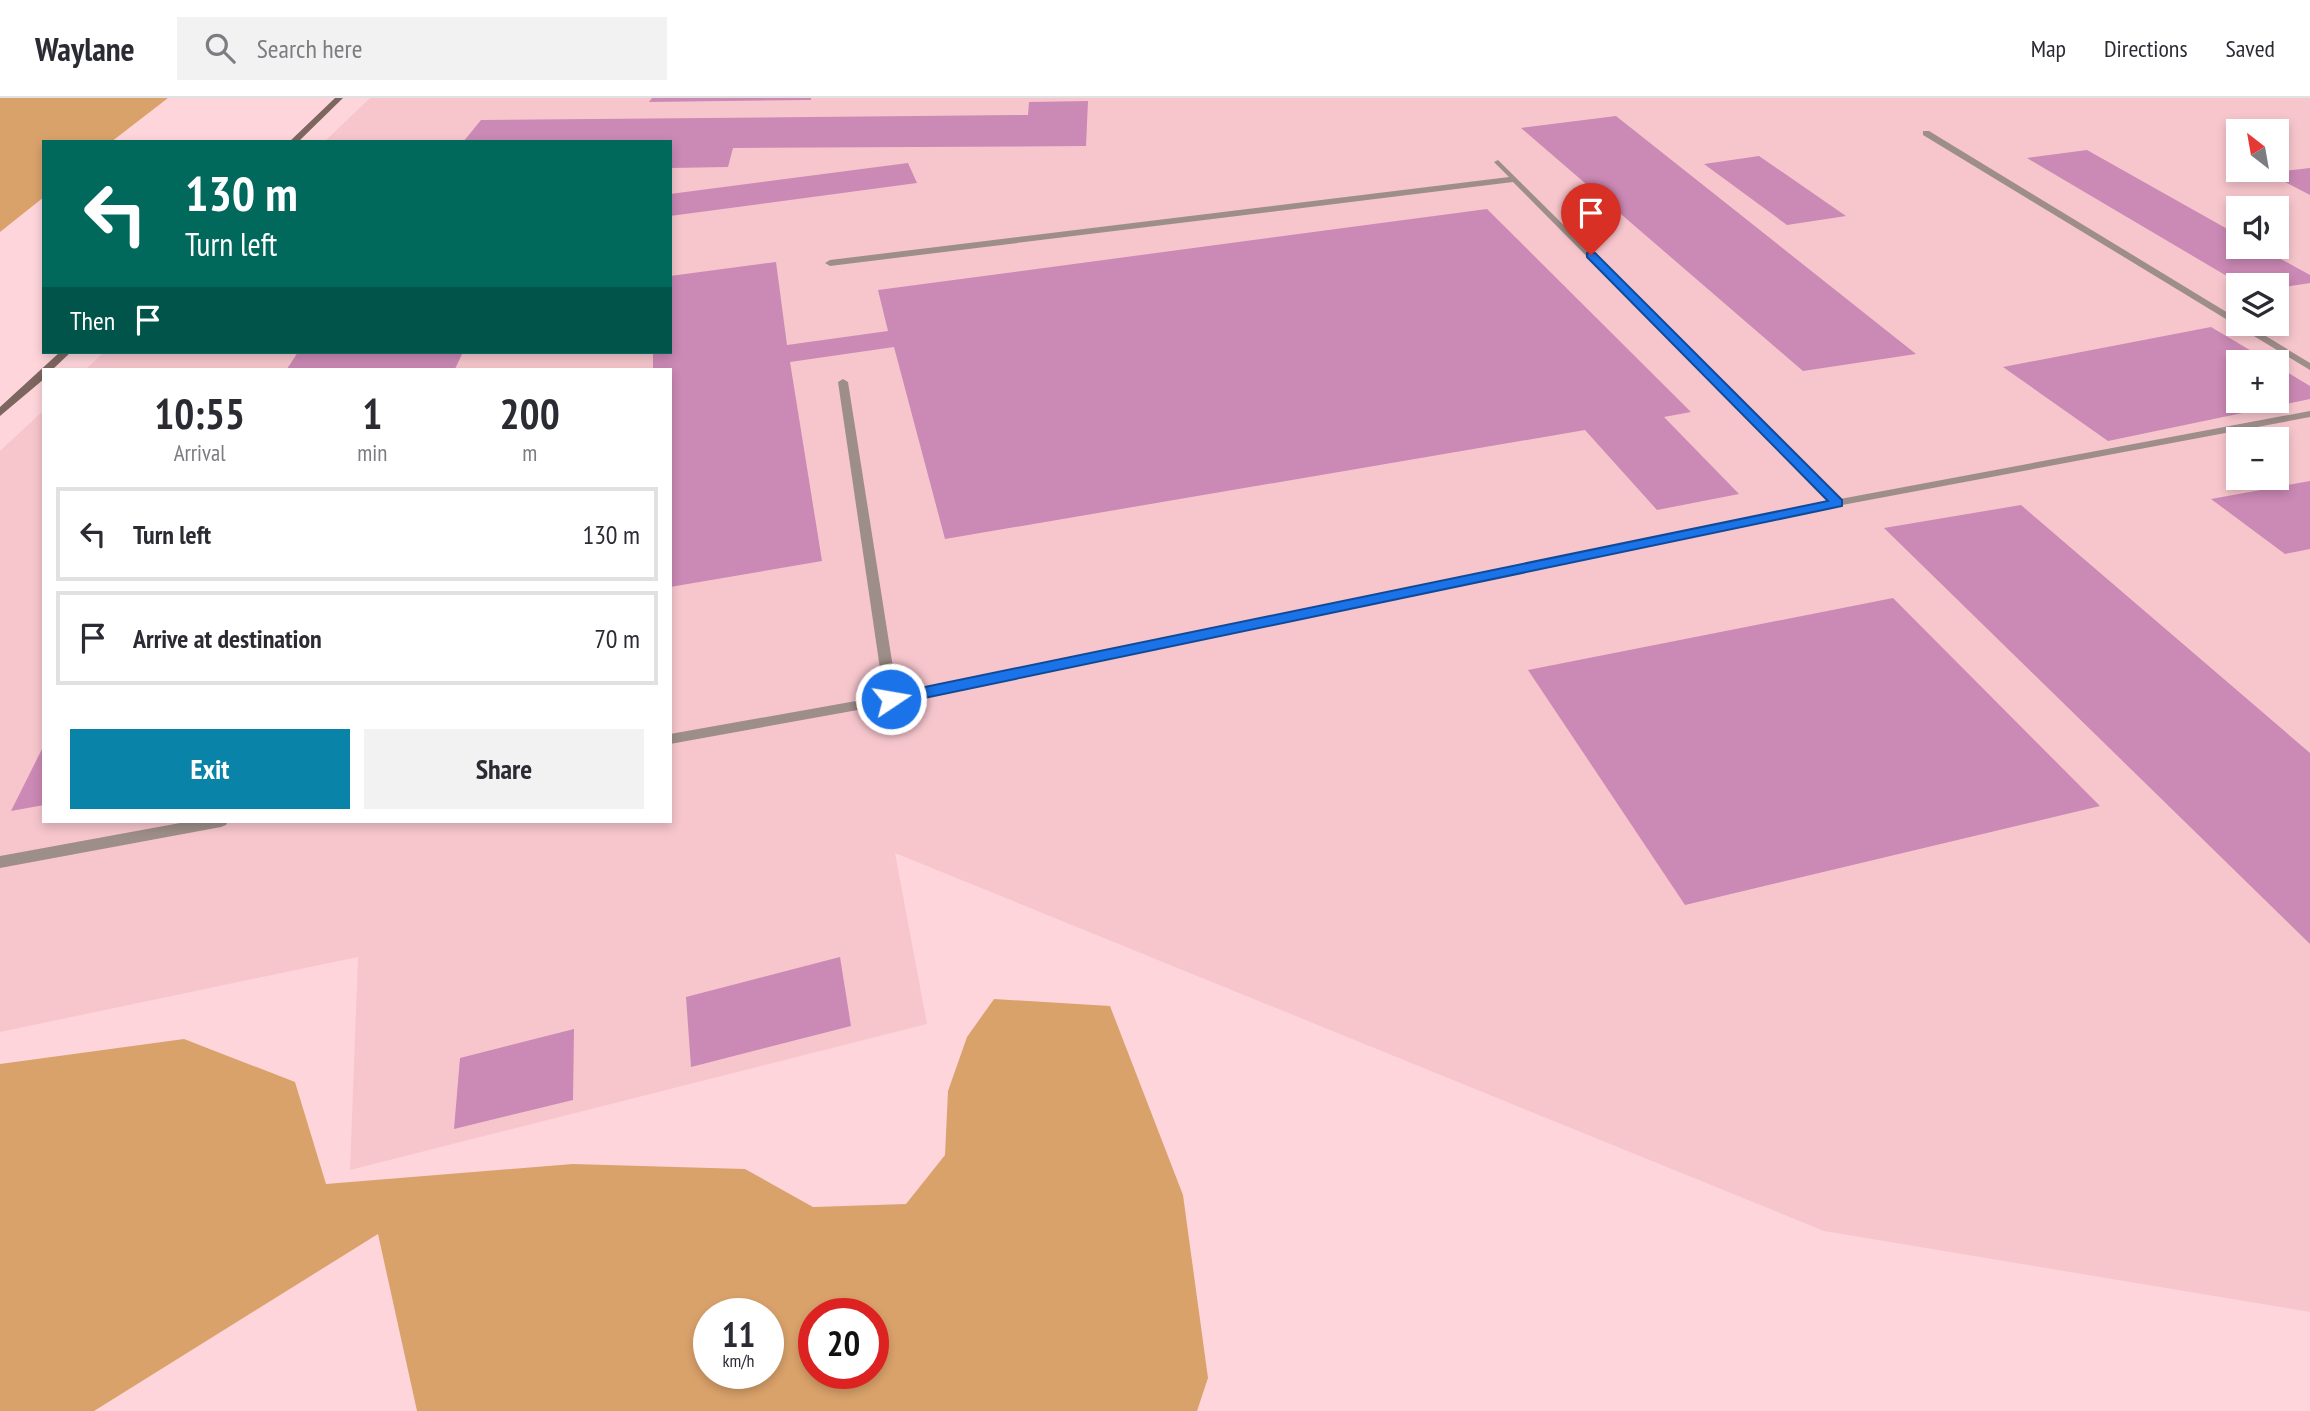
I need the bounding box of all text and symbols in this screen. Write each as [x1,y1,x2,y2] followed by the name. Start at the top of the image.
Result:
[177,17,667,80] search box
[35,27,135,70] text: Waylane
[201,29,239,67] icon: search
[257,32,362,65] text: Search here
[2031,33,2066,64] text: Map
[2104,33,2188,64] text: Directions
[2226,33,2275,64] text: Saved
[2226,119,2289,182] north arrow
[2226,119,2289,490] map controls
[185,161,298,225] text: 130 m
[70,168,161,259] icon: left
[1561,183,1621,255] pin
[1572,194,1610,232] icon: arrive
[2226,196,2289,259] button: sound
[185,223,277,265] text: Turn left
[2226,273,2289,336] button: layers
[129,301,167,339] icon: arrive
[70,304,115,337] text: Then
[2226,350,2289,413] button: +
[154,386,245,441] text: 10:55
[362,386,382,441] text: 1
[500,386,560,441] text: 200
[2226,427,2289,490] button: −
[174,438,226,467] text: Arrival
[357,438,387,467] text: min
[522,438,537,467] text: m
[74,515,112,553] icon: left
[133,518,211,551] text: Turn left
[582,518,640,551] text: 130 m
[74,619,112,657] icon: arrive
[133,622,322,655] text: Arrive at destination
[594,622,640,655] text: 70 m
[854,662,928,736] position arrow
[70,729,350,809] button: Exit
[364,729,644,809] button: Share
[798,1298,889,1389] speed limit sign: 20
[722,1311,755,1357] text: 11
[723,1349,754,1372] text: km/h

